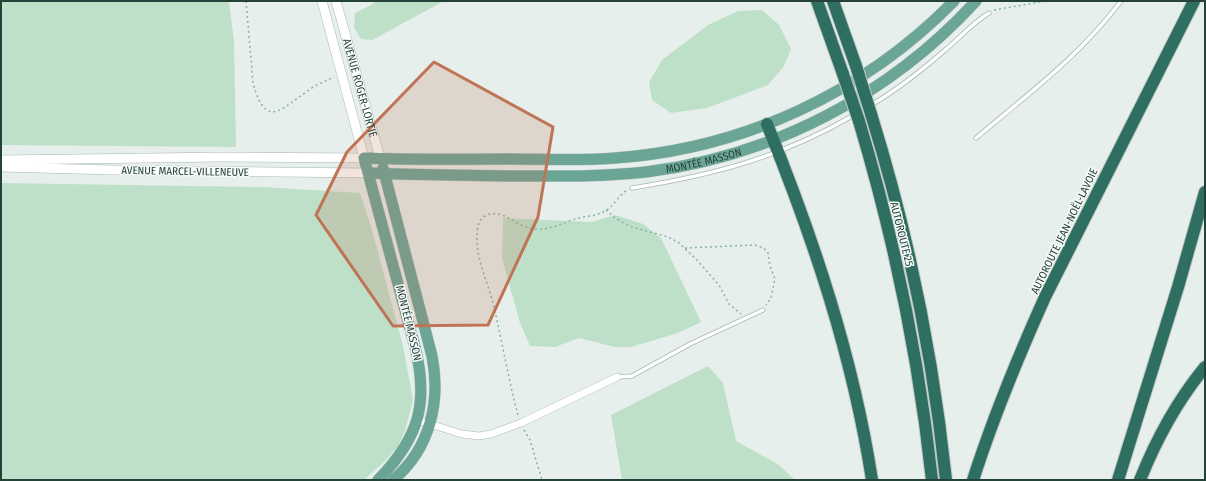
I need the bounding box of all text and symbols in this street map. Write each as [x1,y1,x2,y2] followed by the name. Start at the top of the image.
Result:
[340,37,380,139] street label: AVENUE ROGER-LORTIE
[665,145,743,176] street label: MONTÉE MASSON
[121,164,249,179] street label: AVENUE MARCEL-VILLENEUVE
[1028,166,1101,296] street label: AUTOROUTE JEAN-NOËL-LAVOIE
[887,201,916,268] street label: AUTOROUTE 25
[393,284,425,362] street label: MONTÉE MASSON

